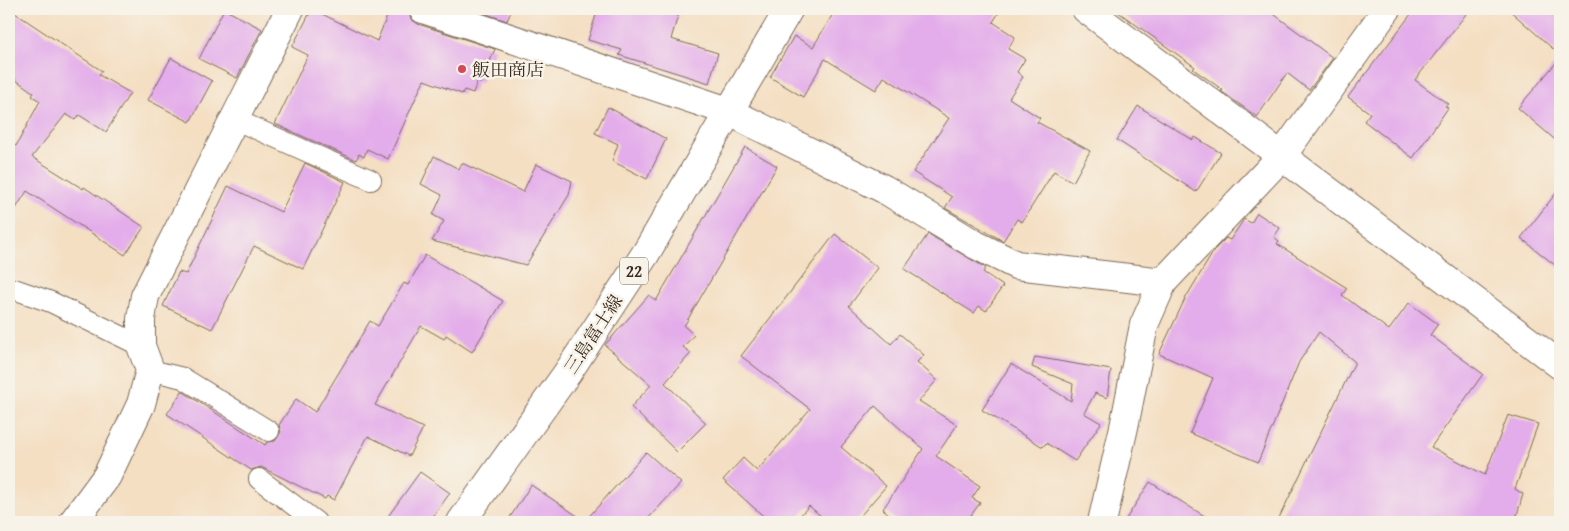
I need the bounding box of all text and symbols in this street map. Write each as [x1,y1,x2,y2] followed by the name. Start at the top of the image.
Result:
[472,56,544,83] place label: 飯田商店
[456,63,468,75] marker: 飯田商店
[620,258,648,284] road number: 22
[557,289,629,379] street label: 三島富士線

